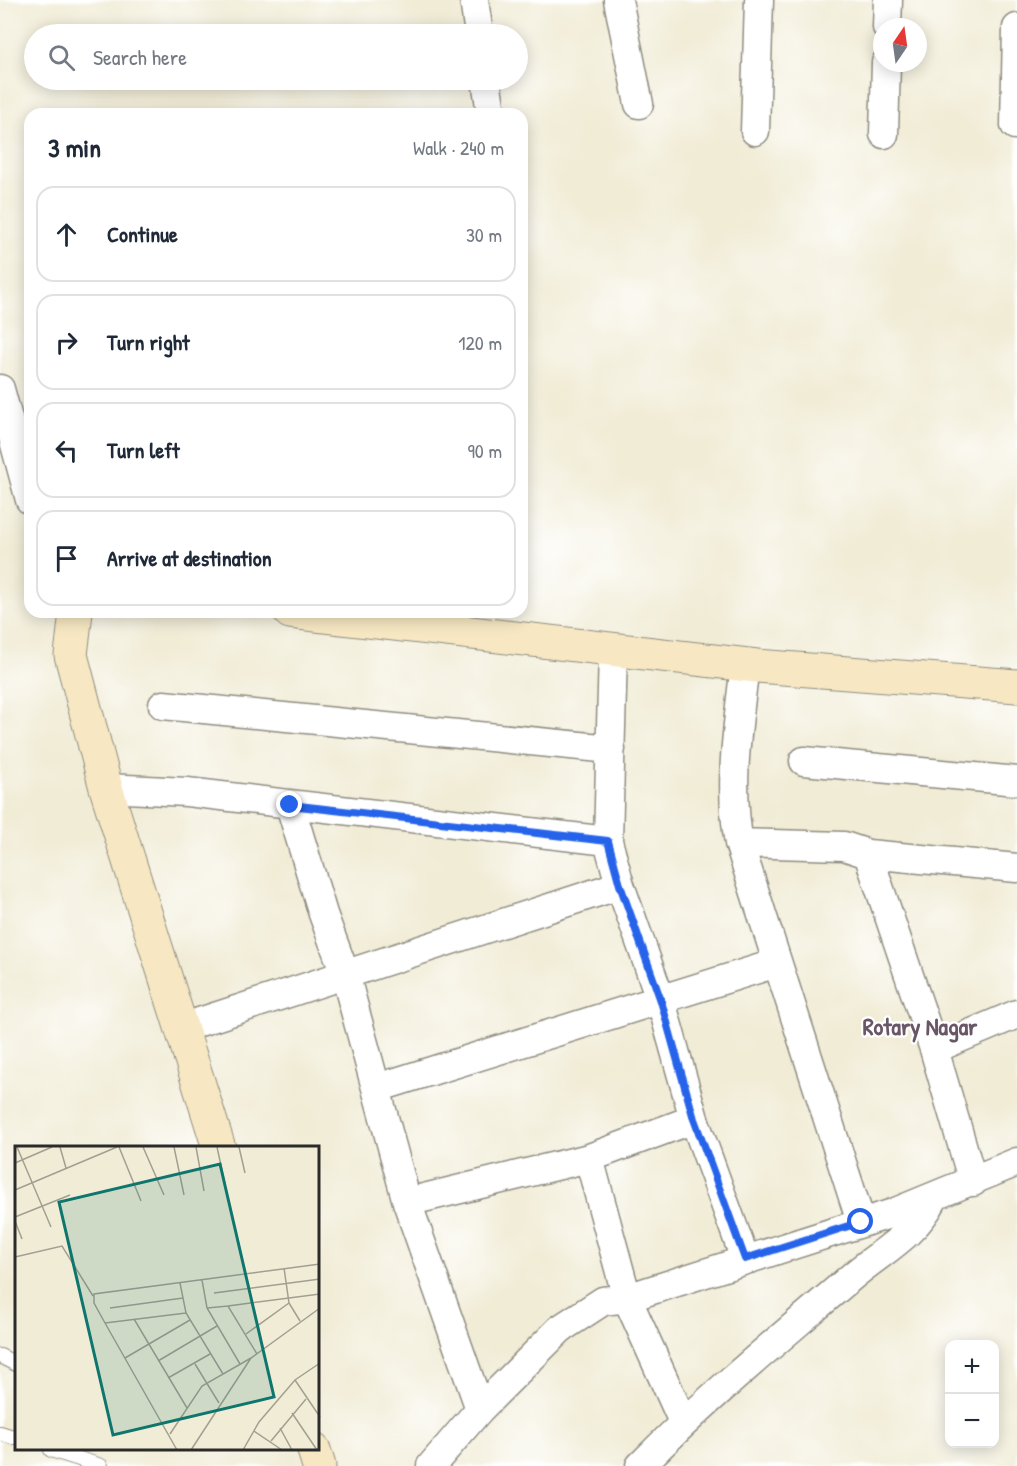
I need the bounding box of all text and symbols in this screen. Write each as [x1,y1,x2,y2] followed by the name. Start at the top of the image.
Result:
[873,18,927,72] north arrow
[24,24,528,90] search box
[45,41,78,74] icon: search
[93,42,187,72] text: Search here
[48,130,101,165] text: 3 min
[413,134,504,161] text: Walk · 240 m
[50,218,83,251] icon: ahead
[107,219,178,249] text: Continue
[466,221,502,248] text: 30 m
[50,326,83,359] icon: right
[107,327,190,357] text: Turn right
[458,329,502,356] text: 120 m
[50,434,83,467] icon: left
[107,435,180,465] text: Turn left
[468,437,502,464] text: 90 m
[50,542,83,575] icon: arrive
[107,543,272,573] text: Arrive at destination
[276,791,302,817] route end
[863,1010,978,1043] district label: Rotary Nagar
[15,1146,320,1451] inset map
[847,1208,873,1234] route start
[945,1340,999,1448] map controls
[945,1340,999,1394] button: +
[945,1394,999,1448] button: −

